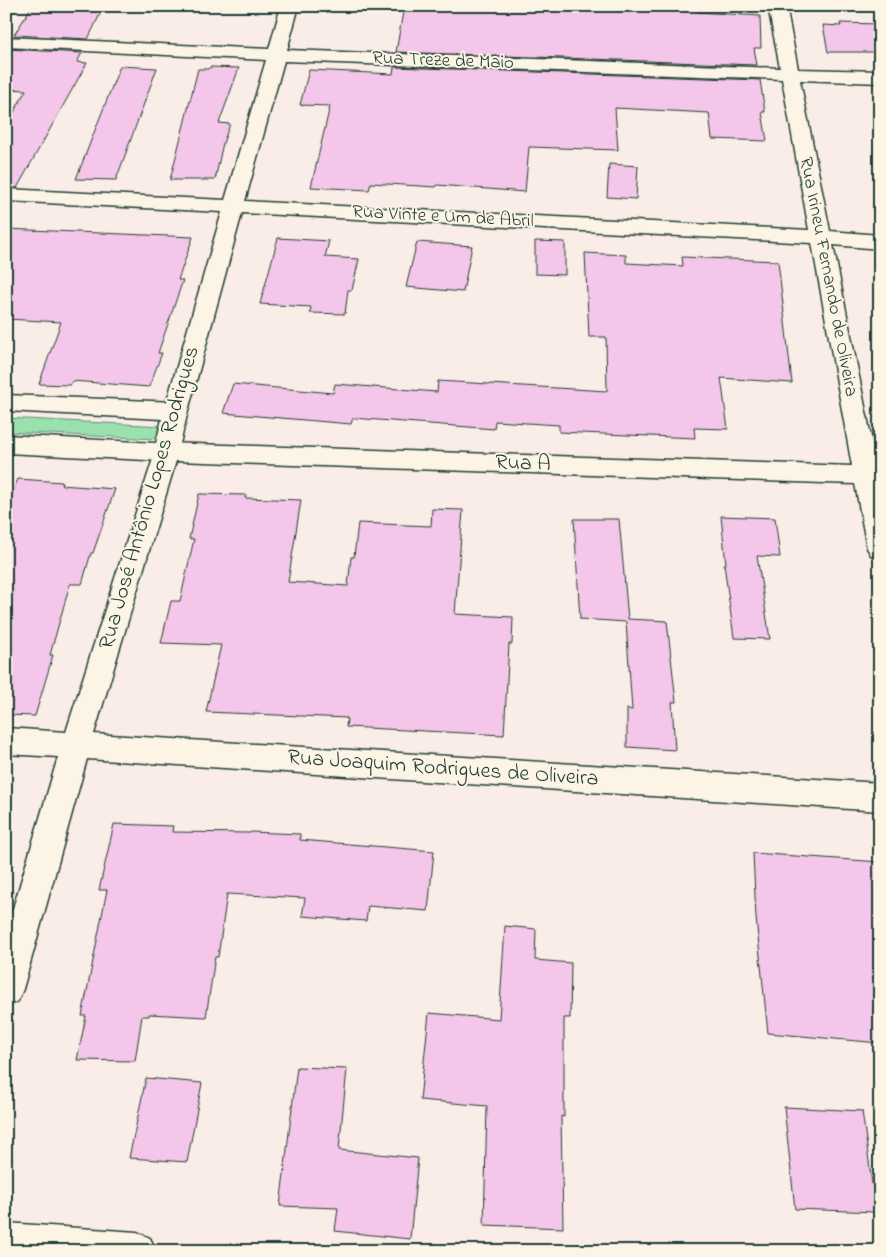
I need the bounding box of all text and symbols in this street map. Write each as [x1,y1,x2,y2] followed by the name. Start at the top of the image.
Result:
[372,45,514,77] street label: Rua Treze de Maio
[792,155,864,399] street label: Rua Irineu Fernando de Oliveira
[352,199,534,235] street label: Rua Vinte e Um de Abril
[91,343,210,654] street label: Rua José Antônio Lopes Rodrigues
[495,447,551,481] street label: Rua A
[286,742,600,797] street label: Rua Joaquim Rodrigues de Oliveira

